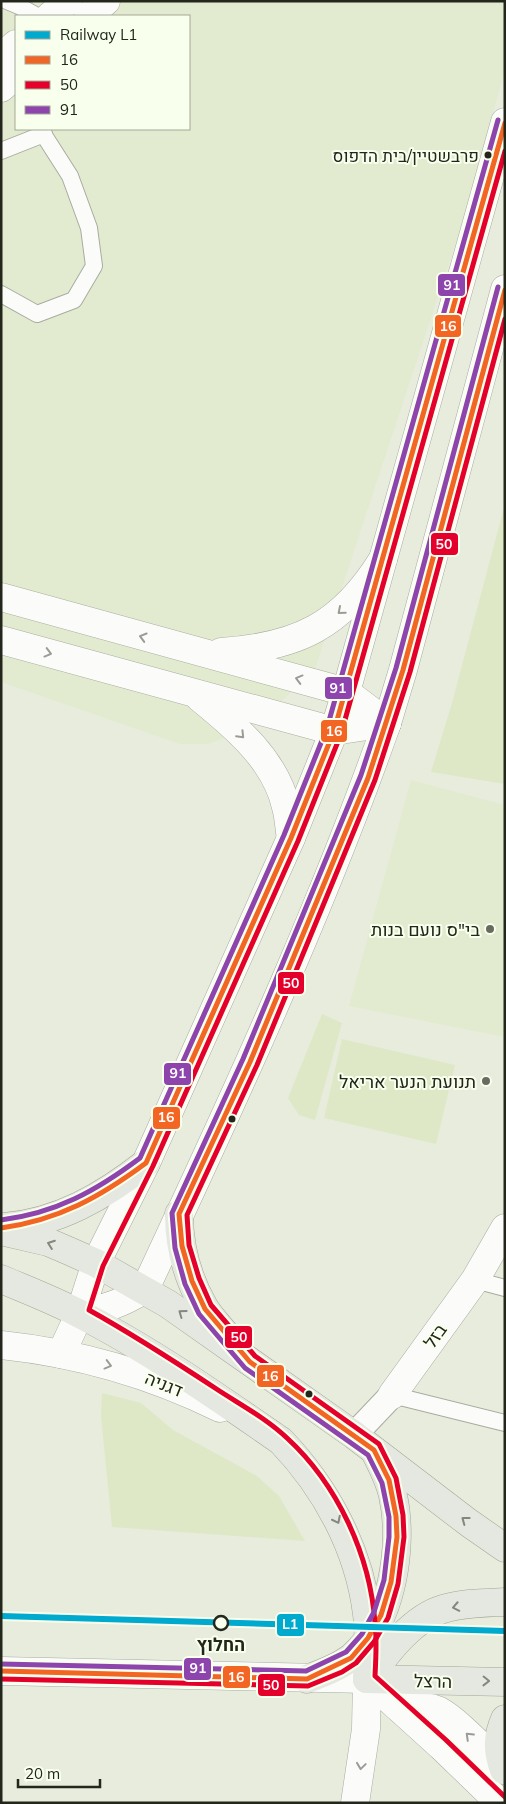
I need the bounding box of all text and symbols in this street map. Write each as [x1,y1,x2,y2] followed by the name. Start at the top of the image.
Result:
[15,15,190,130] legend
[60,25,137,44] text: Railway L1
[60,50,78,69] text: 16
[60,75,78,94] text: 50
[60,100,78,119] text: 91
[333,145,479,166] place label: פרבשטיין/בית הדפוס
[483,150,493,160] marker: פרבשטיין/בית הדפוס
[437,273,466,297] line badge: 91
[444,276,460,294] text: 91
[434,314,462,338] line badge: 16
[440,317,456,335] text: 16
[430,532,459,556] line badge: 50
[436,535,452,553] text: 50
[338,605,347,614] one-way arrow
[139,632,147,642] one-way arrow
[44,647,53,658] one-way arrow
[296,675,304,685] one-way arrow
[324,676,353,700] line badge: 91
[330,679,346,697] text: 91
[320,719,348,743] line badge: 16
[326,722,342,740] text: 16
[235,729,244,738] one-way arrow
[371,918,481,941] place label: בי"ס נועם בנות
[484,923,496,935] marker: בי"ס נועם בנות
[277,971,305,995] line badge: 50
[283,974,299,992] text: 50
[163,1062,192,1086] line badge: 91
[170,1064,186,1082] text: 91
[339,1070,476,1093] place label: תנועת הנער אריאל
[480,1075,492,1087] marker: תנועת הנער אריאל
[152,1106,181,1130] line badge: 16
[158,1108,174,1126] text: 16
[227,1114,237,1124] unlabelled marker
[48,1240,56,1250] one-way arrow
[179,1311,188,1319] one-way arrow
[418,1319,452,1353] street label: בזל
[224,1325,253,1349] line badge: 50
[231,1328,247,1346] text: 50
[104,1359,112,1369] one-way arrow
[256,1364,285,1388] line badge: 16
[142,1366,186,1402] street label: דגניה
[262,1367,278,1385] text: 16
[304,1389,314,1399] unlabelled marker
[331,1515,341,1524] one-way arrow
[461,1517,471,1526] one-way arrow
[452,1601,461,1611] one-way arrow
[276,1613,305,1637] line badge: L1
[213,1615,229,1631] marker: החלוץ
[282,1615,298,1633] text: L1
[197,1633,245,1656] place label: החלוץ
[183,1657,212,1681] line badge: 91
[190,1659,206,1677] text: 91
[222,1665,251,1689] line badge: 16
[228,1668,244,1686] text: 16
[414,1669,452,1693] street label: הרצל
[257,1673,286,1697] line badge: 50
[263,1676,279,1694] text: 50
[482,1676,490,1687] one-way arrow
[465,1733,474,1742] one-way arrow
[18,1756,100,1788] scale bar
[356,1762,366,1770] one-way arrow
[25,1764,60,1783] text: 20 m

